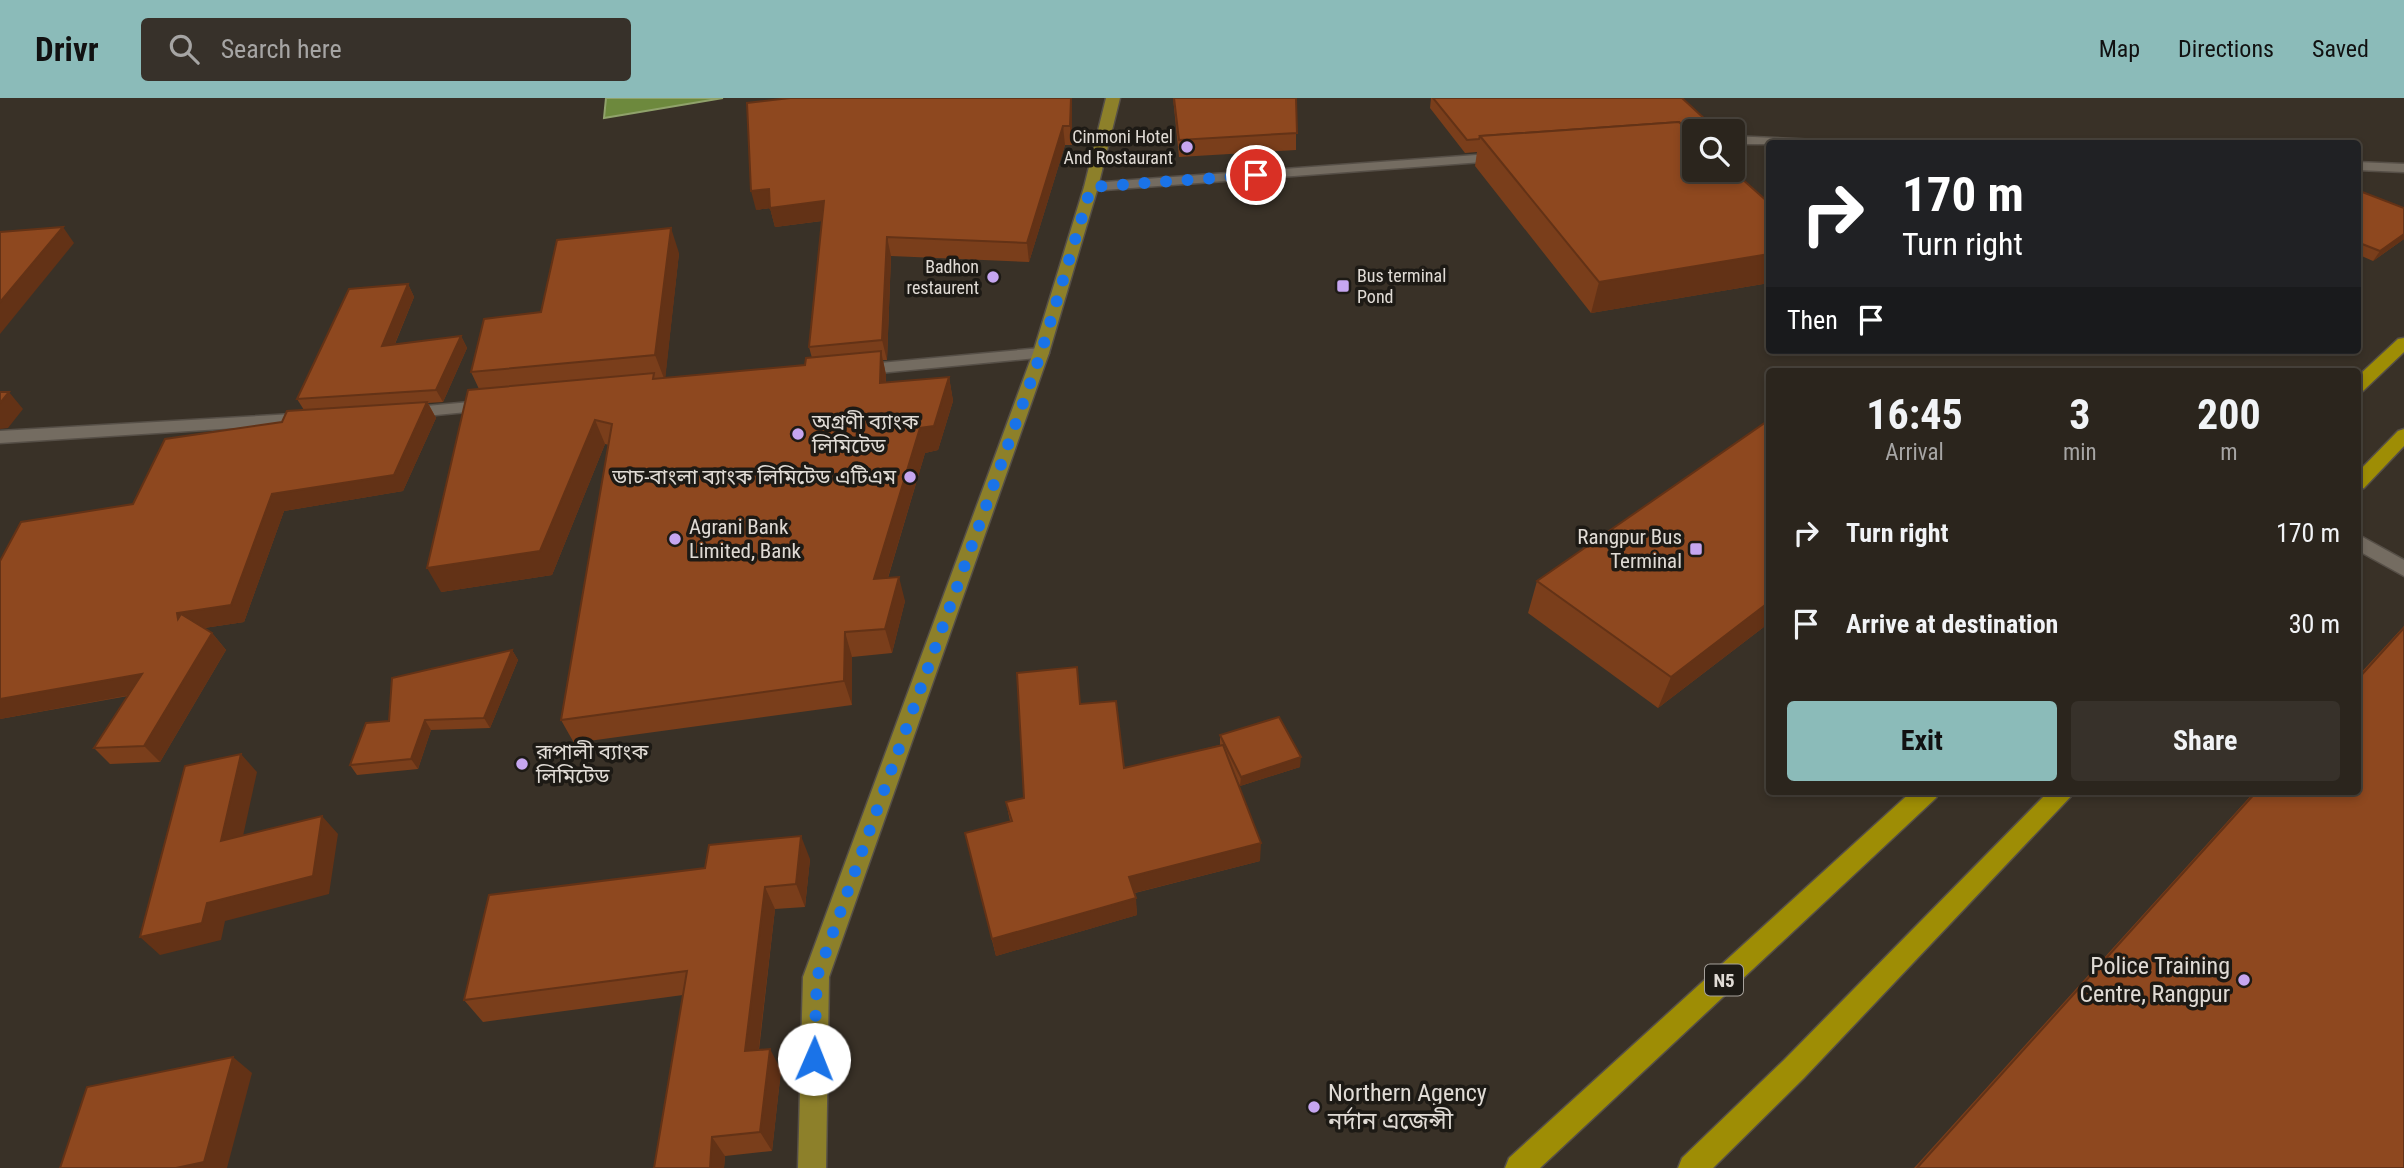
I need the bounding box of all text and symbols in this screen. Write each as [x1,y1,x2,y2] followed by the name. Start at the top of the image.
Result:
[141,18,631,81] search box
[35,30,99,69] text: Drivr
[165,30,203,68] icon: search
[221,34,342,64] text: Search here
[2099,35,2140,63] text: Map
[2178,35,2274,63] text: Directions
[2312,35,2369,63] text: Saved
[1682,119,1745,182] map controls
[1682,119,1745,182] button: search
[1064,126,1173,168] place label: Cinmoni Hotel And Rostaurant
[1179,139,1195,155] marker: Cinmoni Hotel And Rostaurant
[1226,145,1286,205] pin
[1237,156,1275,194] icon: arrive
[1902,166,2024,223] text: 170 m
[1787,168,1878,259] icon: right
[1902,225,2023,263] text: Turn right
[907,256,979,298] place label: Badhon restaurent
[1357,265,1446,307] place label: Bus terminal Pond
[985,269,1001,285] marker: Badhon restaurent
[1335,278,1351,294] marker: Bus terminal Pond
[1852,301,1890,339] icon: arrive
[1787,305,1838,335] text: Then
[1866,390,1963,439] text: 16:45
[2069,390,2090,439] text: 3
[2197,390,2261,439] text: 200
[811,410,920,458] place label: অগ্রণী ব্যাংক লিমিটেড
[790,426,806,442] marker: অগ্রণী ব্যাংক লিমিটেড
[1885,439,1944,466] text: Arrival
[2063,439,2097,466] text: min
[2220,439,2237,466] text: m
[611,465,897,489] place label: ডাচ-বাংলা ব্যাংক লিমিটেড এটিএম
[902,469,918,485] marker: ডাচ-বাংলা ব্যাংক লিমিটেড এটিএম
[1787,514,1825,552] icon: right
[689,515,802,563] place label: Agrani Bank Limited, Bank
[1846,518,1948,548] text: Turn right
[2276,518,2340,548] text: 170 m
[1577,525,1682,573] place label: Rangpur Bus Terminal
[667,531,683,547] marker: Agrani Bank Limited, Bank
[1688,541,1704,557] marker: Rangpur Bus Terminal
[1787,605,1825,643] icon: arrive
[1846,609,2058,639] text: Arrive at destination
[2289,609,2340,639] text: 30 m
[1787,701,2057,781] button: Exit
[2071,701,2340,781] button: Share
[535,740,649,788] place label: রূপালী ব্যাংক লিমিটেড
[514,756,530,772] marker: রূপালী ব্যাংক লিমিটেড
[2079,952,2230,1008] place label: Police Training Centre, Rangpur
[1705,964,1743,996] road number: N5
[2236,972,2252,988] marker: Police Training Centre, Rangpur
[777,1022,851,1096] position arrow
[1327,1079,1487,1135] place label: Northern Agency নর্দান এজেন্সী
[1306,1099,1322,1115] marker: Northern Agency নর্দান এজেন্সী

